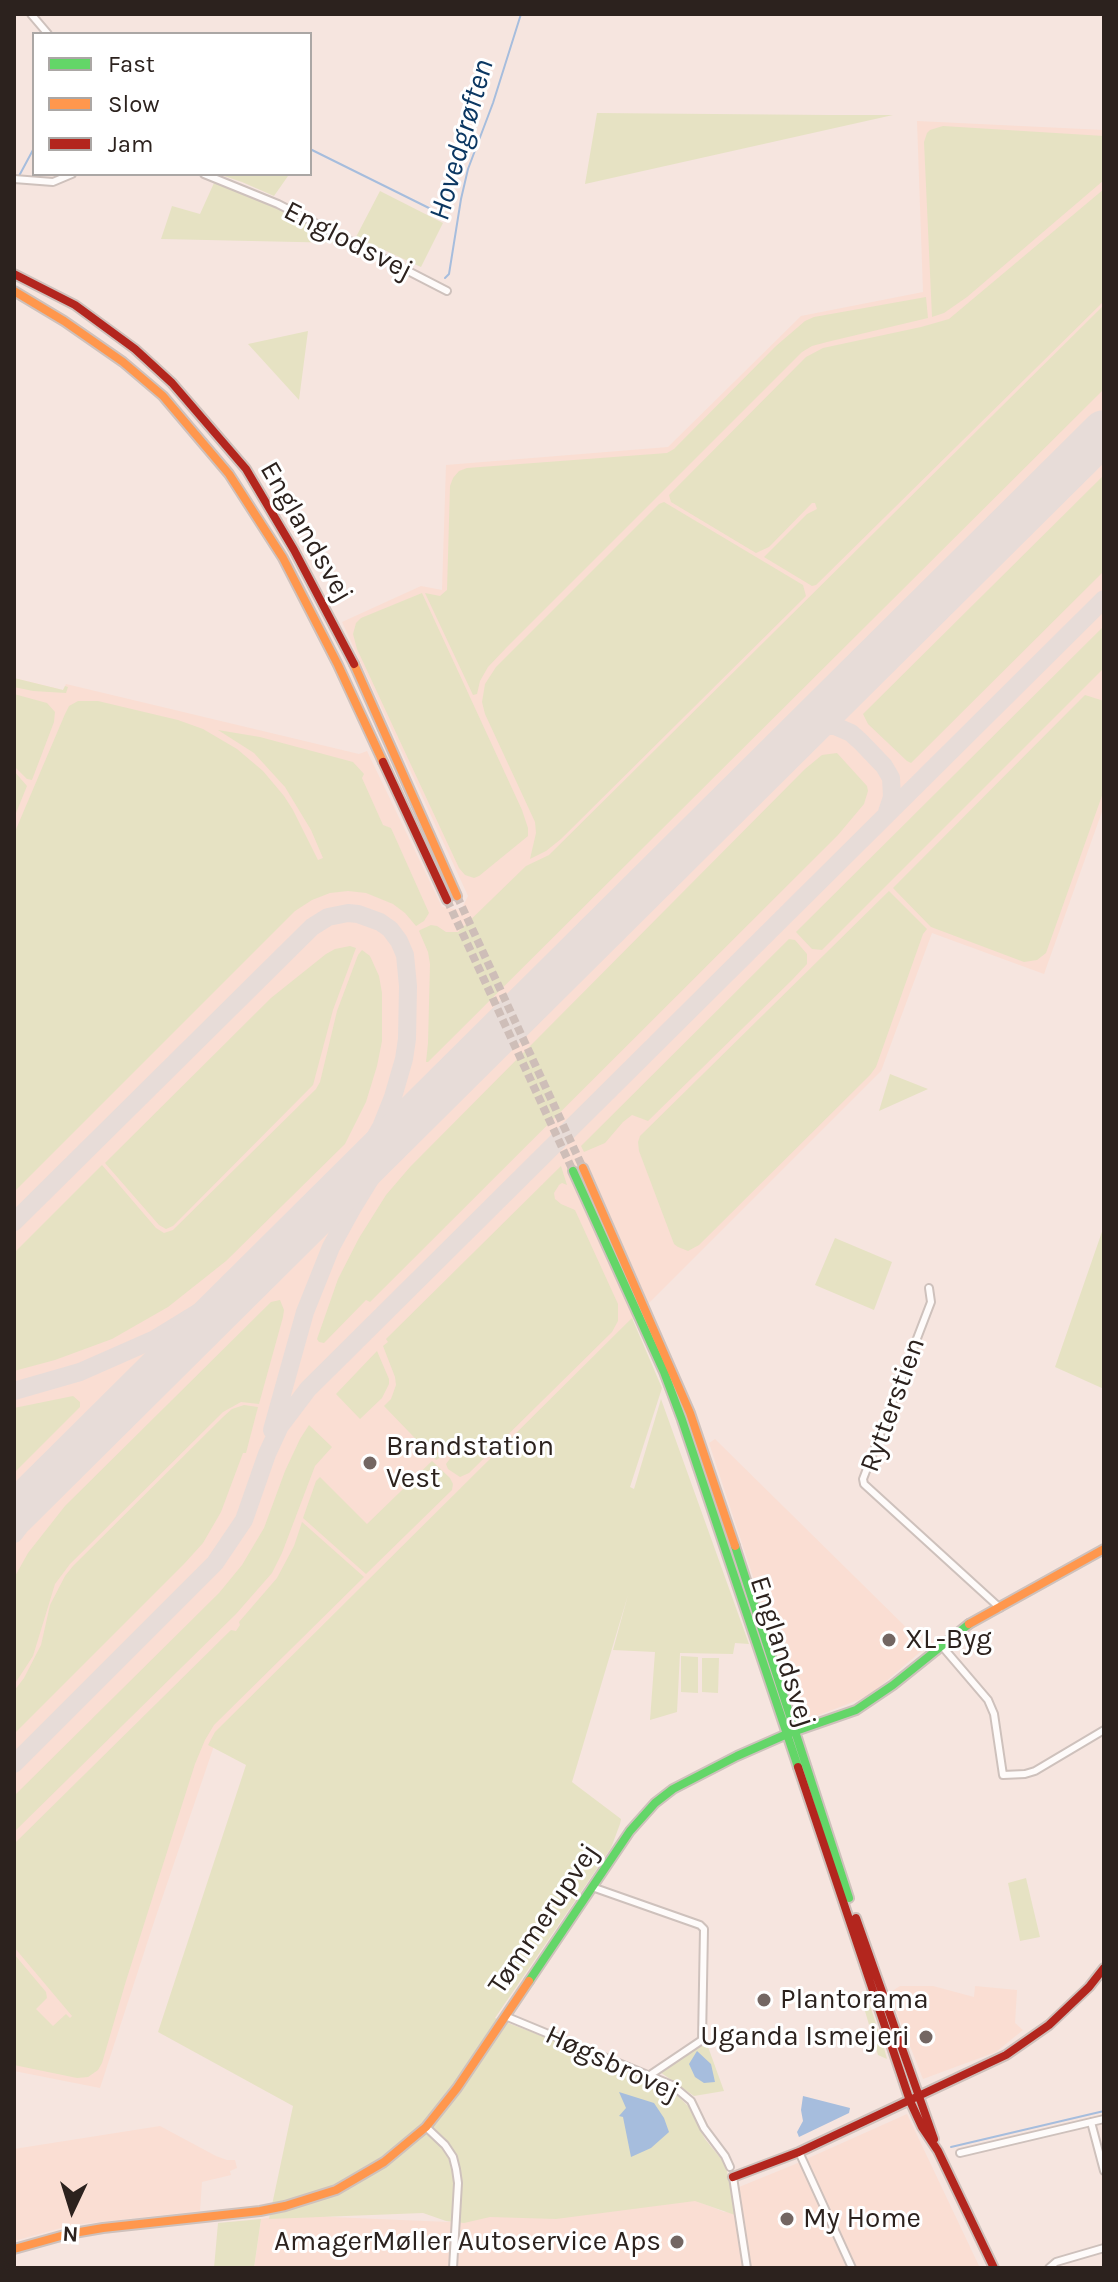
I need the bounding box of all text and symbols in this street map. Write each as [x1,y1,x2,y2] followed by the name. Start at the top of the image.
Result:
[32,32,312,176] legend
[108,50,155,78] text: Fast
[422,55,502,225] water label: Hovedgrøften
[108,90,160,118] text: Slow
[108,130,153,158] text: Jam
[278,194,418,288] street label: Englodsvej
[252,456,360,608] street label: Englandsvej
[853,1333,933,1477] street label: Rytterstien
[386,1430,554,1496] place label: Brandstation Vest
[361,1454,379,1472] marker: Brandstation Vest
[742,1572,822,1732] street label: Englandsvej
[905,1623,992,1657] place label: XL-Byg
[880,1631,898,1649] marker: XL-Byg
[481,1837,607,2001] street label: Tømmerupvej
[780,1983,929,2017] place label: Plantorama
[755,1991,773,2009] marker: Plantorama
[540,2018,684,2110] street label: Høgsbrovej
[700,2020,910,2054] place label: Uganda Ismejeri
[917,2028,935,2046] marker: Uganda Ismejeri
[32,2170,112,2250] north arrow
[803,2202,921,2236] place label: My Home
[778,2210,796,2228] marker: My Home
[62,2220,79,2247] text: N
[274,2225,661,2259] place label: AmagerMøller Autoservice Aps
[668,2233,686,2251] marker: AmagerMøller Autoservice Aps

